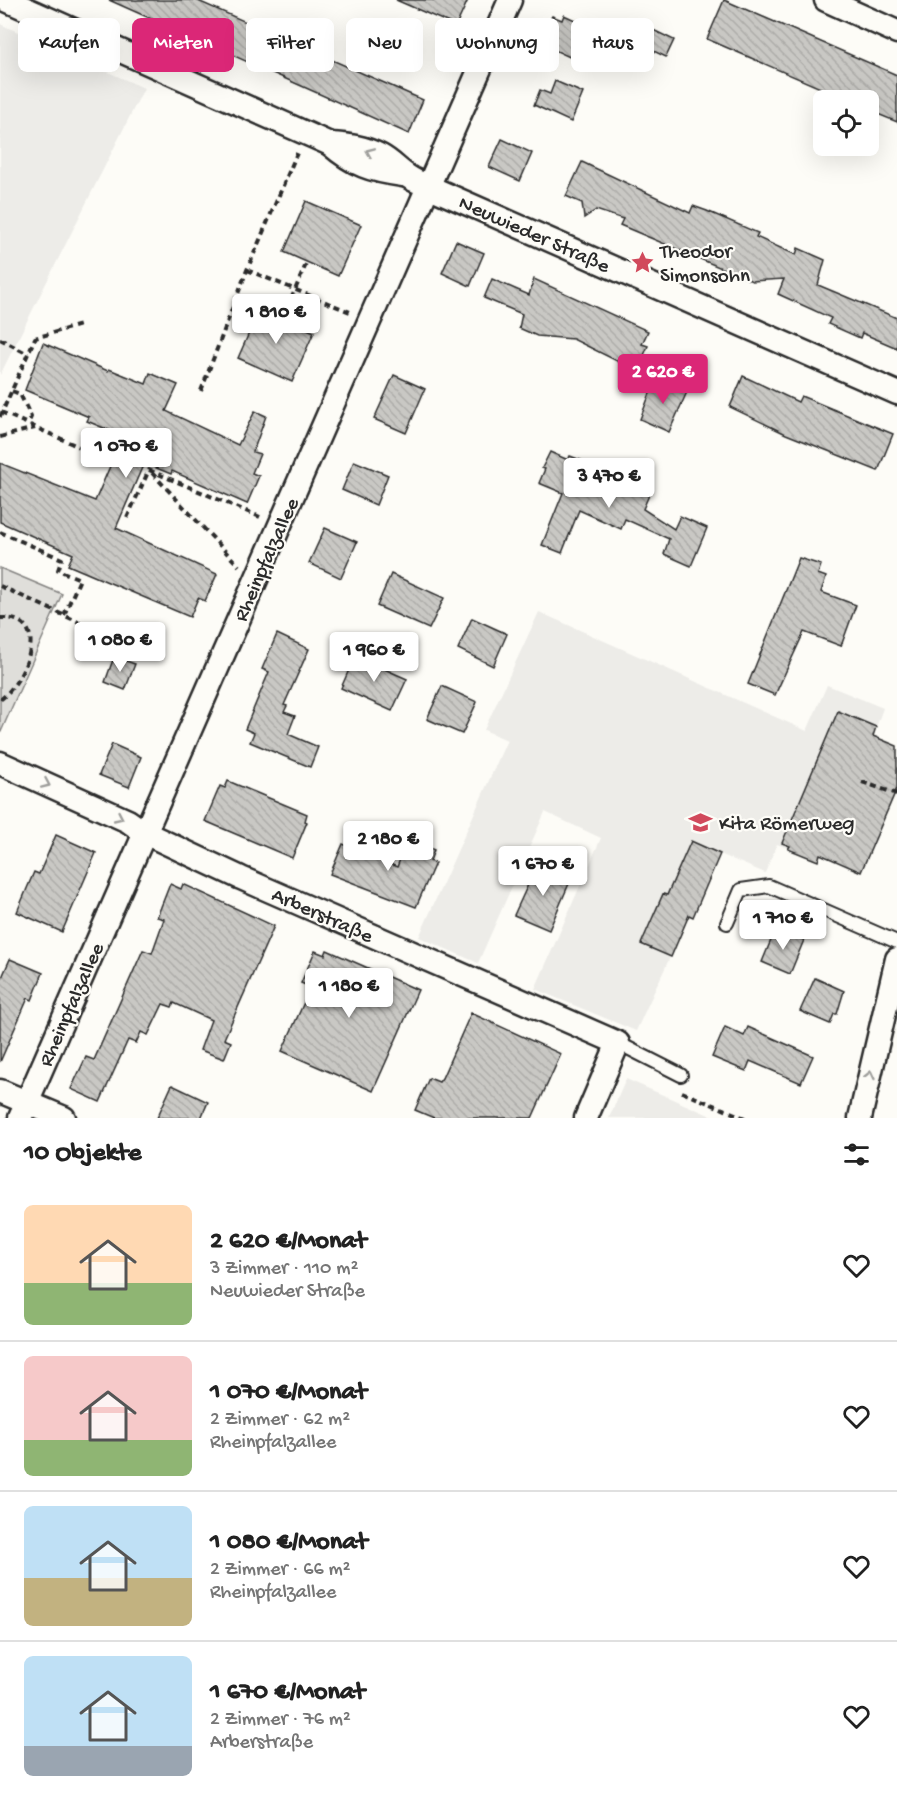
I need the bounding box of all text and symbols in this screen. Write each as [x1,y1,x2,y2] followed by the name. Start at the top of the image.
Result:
[18,18,120,72] chip: Kaufen
[132,18,234,72] chip: Mieten
[246,18,334,72] chip: Filter
[346,18,423,72] chip: Neu
[435,18,559,72] chip: Wohnung
[571,18,654,72] chip: Haus
[813,90,879,156] map controls
[813,90,879,156] button: locate
[365,147,376,159] one-way arrow
[454,192,614,281] street label: Neuwieder Straße
[659,241,750,290] place label: Theodor Simonsohn
[629,249,655,275] place icon: Theodor Simonsohn
[221,294,331,345] pin: 1 810 €
[246,302,306,325] text: 1 810 €
[608,354,718,405] pin: 2 620 €
[632,362,694,385] text: 2 620 €
[71,428,181,479] pin: 1 070 €
[95,436,157,459] text: 1 070 €
[554,458,664,509] pin: 3 470 €
[578,466,640,489] text: 3 470 €
[230,494,307,626] street label: Rheinpfalzallee
[65,622,175,673] pin: 1 080 €
[88,630,152,653] text: 1 080 €
[319,632,429,683] pin: 1 960 €
[344,640,404,663] text: 1 960 €
[39,776,50,788] one-way arrow
[688,809,714,835] school or university icon: Kita Römerweg
[113,810,124,822] one-way arrow
[719,813,855,838] place label: Kita Römerweg
[333,821,443,872] pin: 2 180 €
[357,829,419,852] text: 2 180 €
[488,846,598,897] pin: 1 670 €
[512,854,574,877] text: 1 670 €
[267,884,377,951] street label: Arberstraße
[728,900,838,951] pin: 1 710 €
[753,908,813,931] text: 1 710 €
[35,939,112,1071] street label: Rheinpfalzallee
[294,968,404,1019] pin: 1 180 €
[319,976,379,999] text: 1 180 €
[862,1070,875,1080] one-way arrow
[840,1138,873,1171] icon: filters
[24,1139,141,1170] text: 10 Objekte
[210,1227,366,1258] text: 2 620 €/Monat
[72,1229,144,1301] icon: home
[840,1249,873,1282] icon: heart
[210,1258,358,1281] text: 3 Zimmer · 110 m²
[210,1281,365,1304] text: Neuwieder Straße
[210,1378,367,1409] text: 1 070 €/Monat
[72,1380,144,1452] icon: home
[840,1400,873,1433] icon: heart
[210,1409,350,1432] text: 2 Zimmer · 62 m²
[210,1432,336,1455] text: Rheinpfalzallee
[210,1528,367,1559] text: 1 080 €/Monat
[72,1530,144,1602] icon: home
[840,1550,873,1583] icon: heart
[210,1559,351,1582] text: 2 Zimmer · 66 m²
[210,1582,336,1605] text: Rheinpfalzallee
[210,1678,365,1709] text: 1 670 €/Monat
[72,1680,144,1752] icon: home
[840,1700,873,1733] icon: heart
[210,1709,351,1732] text: 2 Zimmer · 76 m²
[210,1732,313,1755] text: Arberstraße

